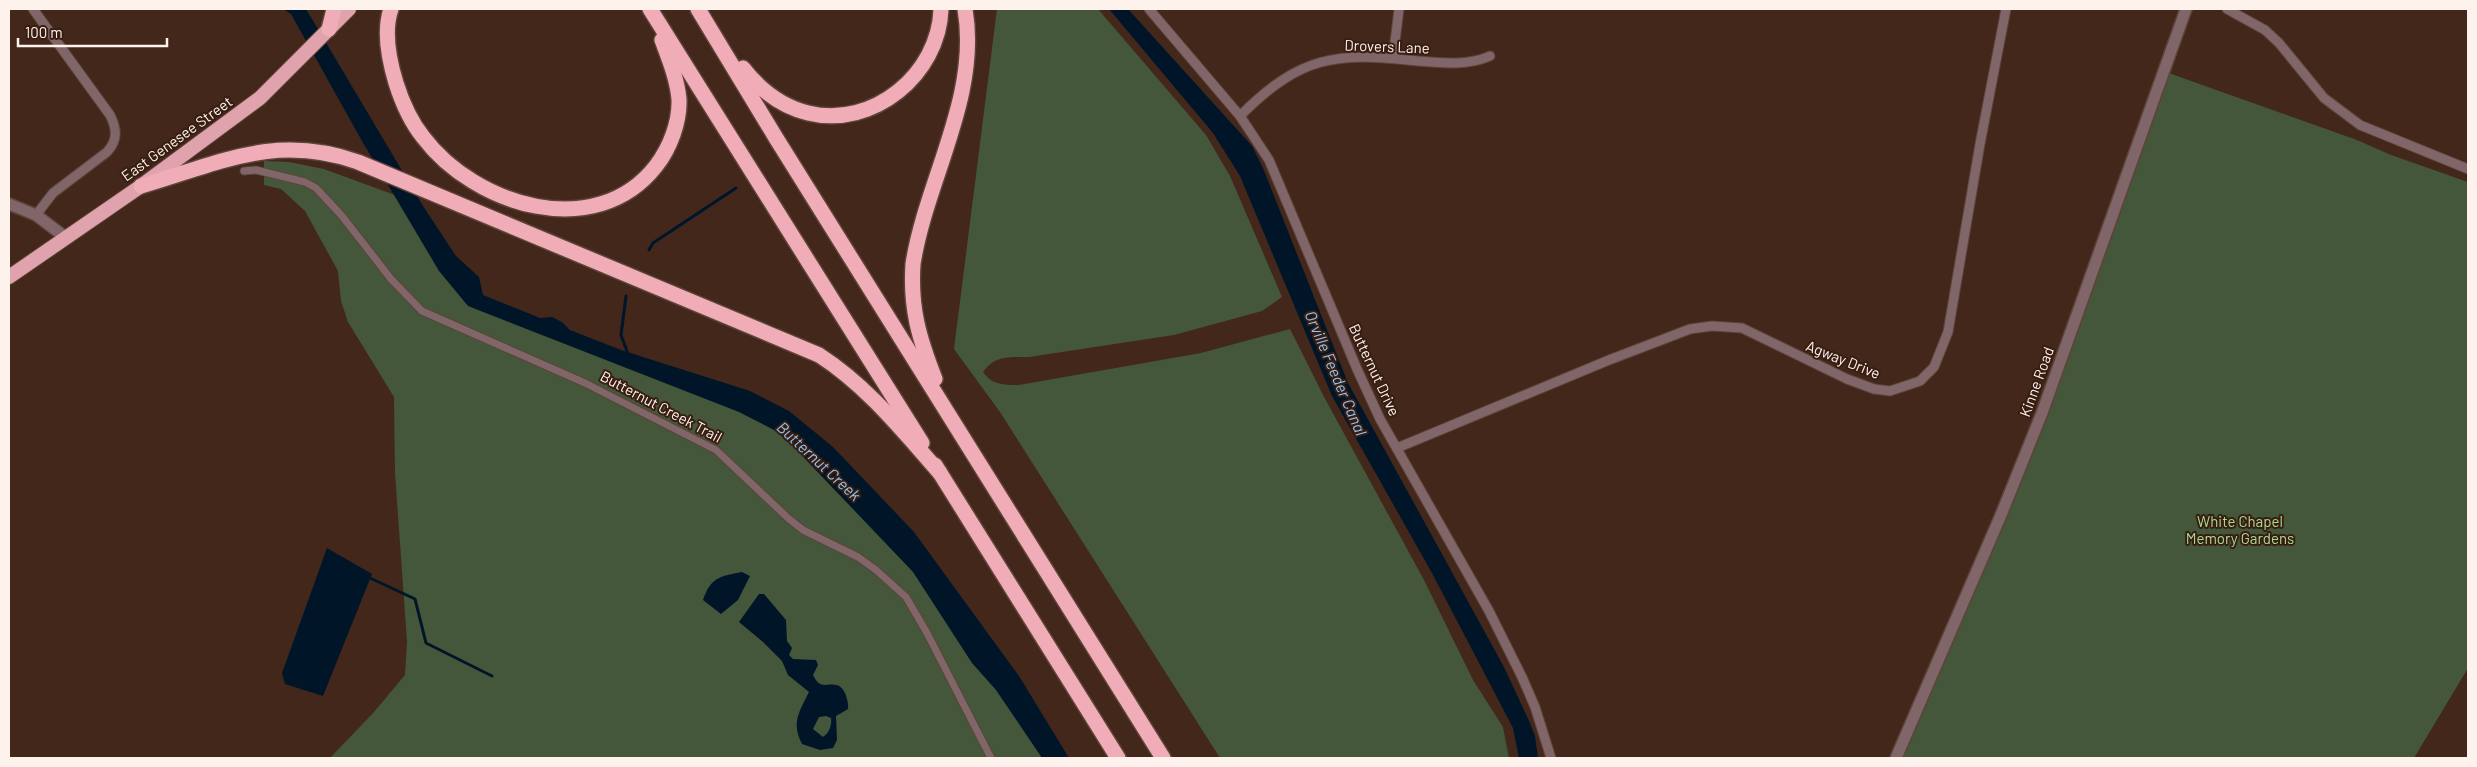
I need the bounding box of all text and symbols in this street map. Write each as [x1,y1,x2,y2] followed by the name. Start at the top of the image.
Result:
[18,15,166,47] scale bar
[25,23,63,41] text: 100 m
[1344,36,1430,56] street label: Drovers Lane
[117,92,235,184] street label: East Genesee Street
[1302,307,1372,439] water label: Orville Feeder Canal
[1346,321,1404,418] street label: Butternut Drive
[1804,336,1883,382] street label: Agway Drive
[2015,344,2057,419] street label: Kinne Road
[598,366,725,446] street label: Butternut Creek Trail
[774,417,865,504] water label: Butternut Creek
[2186,512,2294,547] park label: White Chapel Memory Gardens

